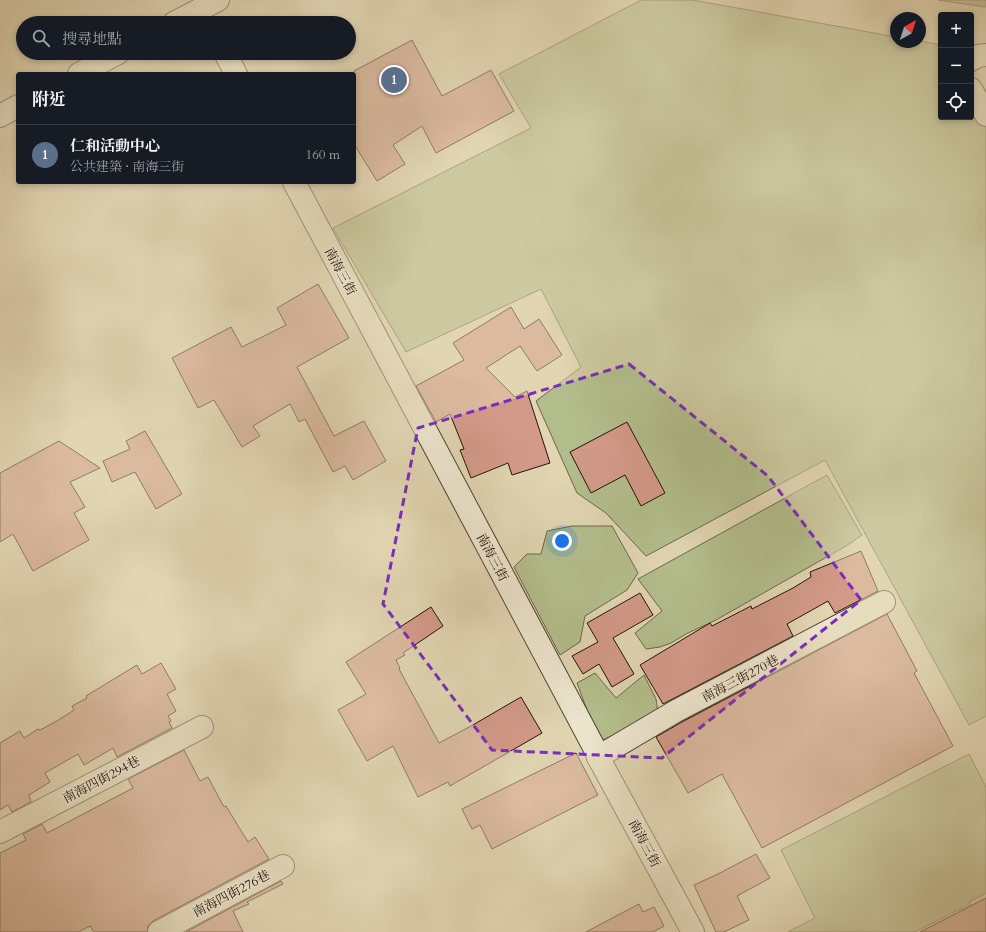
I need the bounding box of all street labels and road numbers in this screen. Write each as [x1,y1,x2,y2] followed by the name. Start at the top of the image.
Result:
[320,244,360,299] street label: 南海三街
[472,530,512,585] street label: 南海三街
[699,651,782,707] street label: 南海三街270巷
[60,752,143,808] street label: 南海四街294巷
[624,816,664,871] street label: 南海三街
[190,866,273,922] street label: 南海四街276巷

